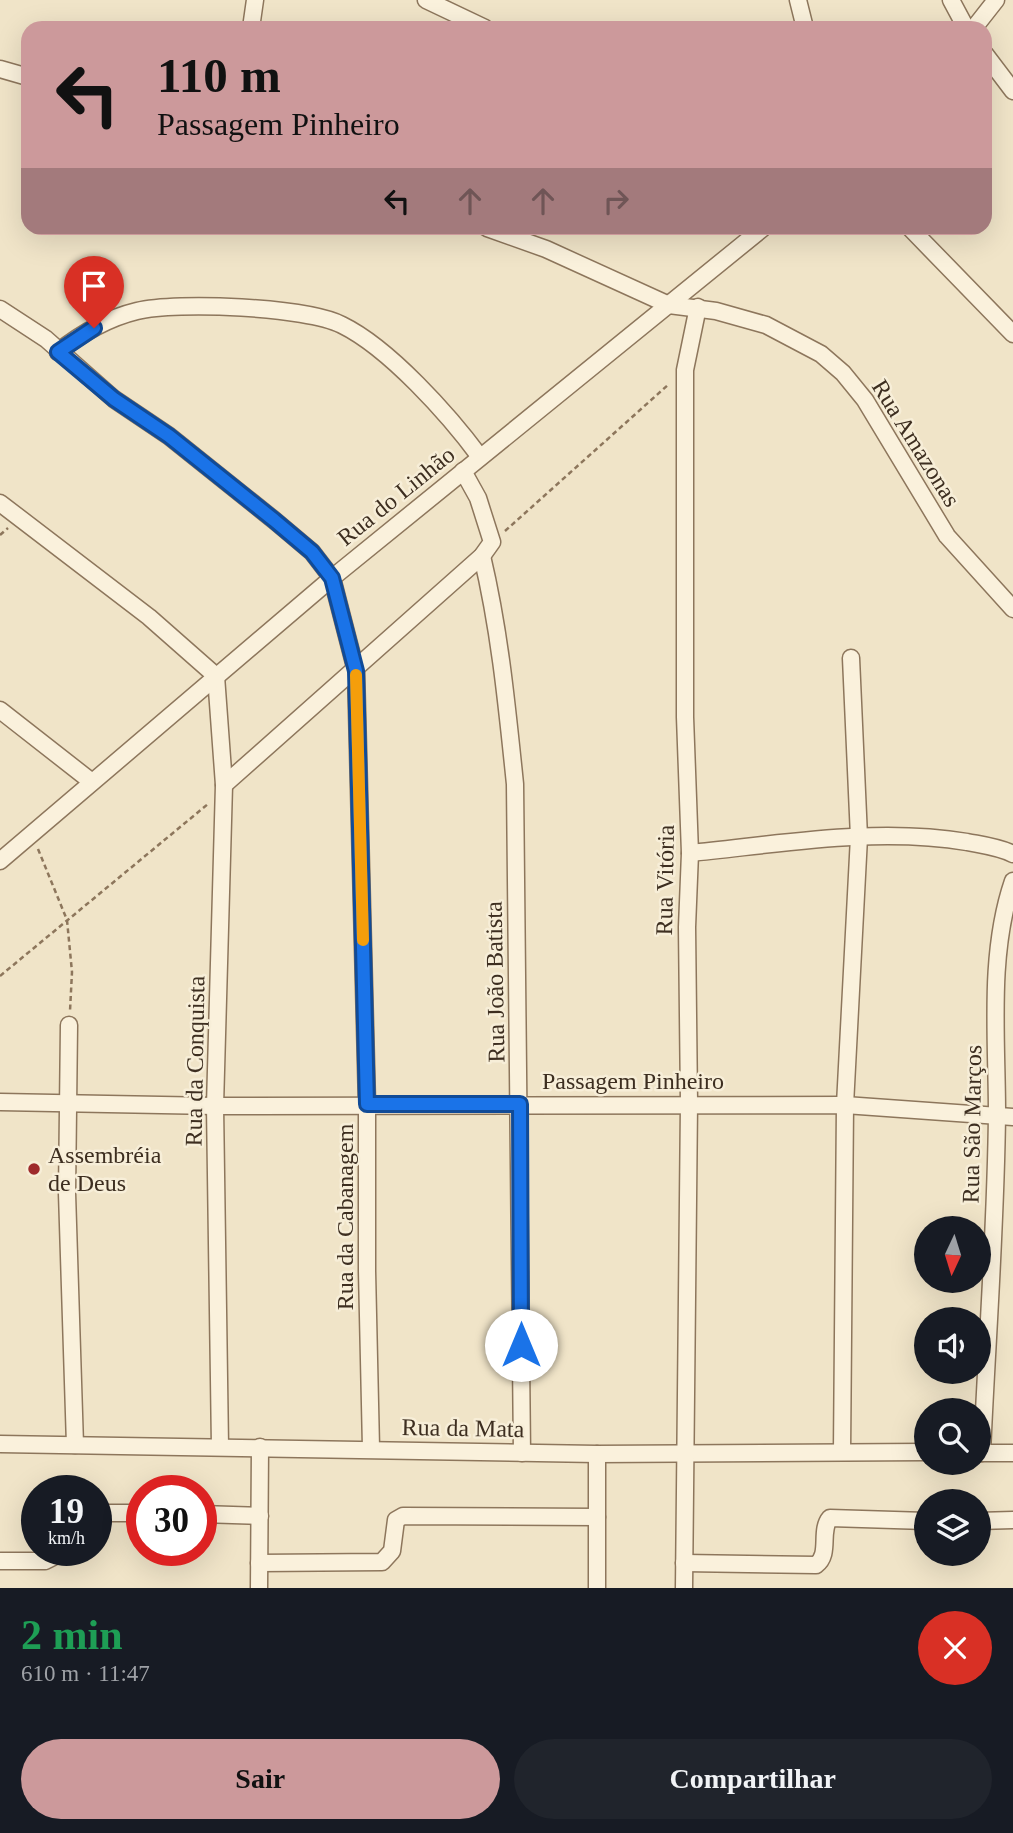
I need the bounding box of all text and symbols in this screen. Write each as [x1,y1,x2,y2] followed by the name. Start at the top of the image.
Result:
[157,48,281,103] text: 110 m
[42,49,133,140] icon: left
[157,106,400,142] text: Passagem Pinheiro
[378,182,416,220] icon: left
[451,182,489,220] icon: ahead
[524,182,562,220] icon: ahead
[597,182,635,220] icon: right
[64,256,124,328] pin
[75,267,113,305] icon: arrive
[867,375,965,511] street label: Rua Amazonas
[332,441,460,551] street label: Rua do Linhão
[651,824,679,936] street label: Rua Vitória
[481,901,509,1063] street label: Rua João Batista
[181,975,209,1147] street label: Rua da Conquista
[958,1044,986,1204] street label: Rua São Marços
[542,1068,724,1094] street label: Passagem Pinheiro
[332,1123,358,1310] street label: Rua da Cabanagem
[48,1142,162,1196] place label: Assembréia de Deus
[26,1161,42,1177] marker: Assembréia de Deus
[914,1216,990,1293] north arrow
[914,1216,991,1566] map controls
[914,1307,991,1384] button: sound
[484,1308,558,1382] position arrow
[914,1398,991,1475] button: search
[401,1414,525,1442] street label: Rua da Mata
[126,1475,217,1566] speed limit sign: 30
[914,1489,991,1566] button: layers
[49,1492,84,1531] text: 19
[48,1528,85,1548] text: km/h
[918,1611,992,1685] button: close
[21,1612,123,1658] text: 2 min
[21,1661,150,1686] text: 610 m · 11:47
[21,1739,500,1819] button: Sair
[514,1739,992,1819] button: Compartilhar

